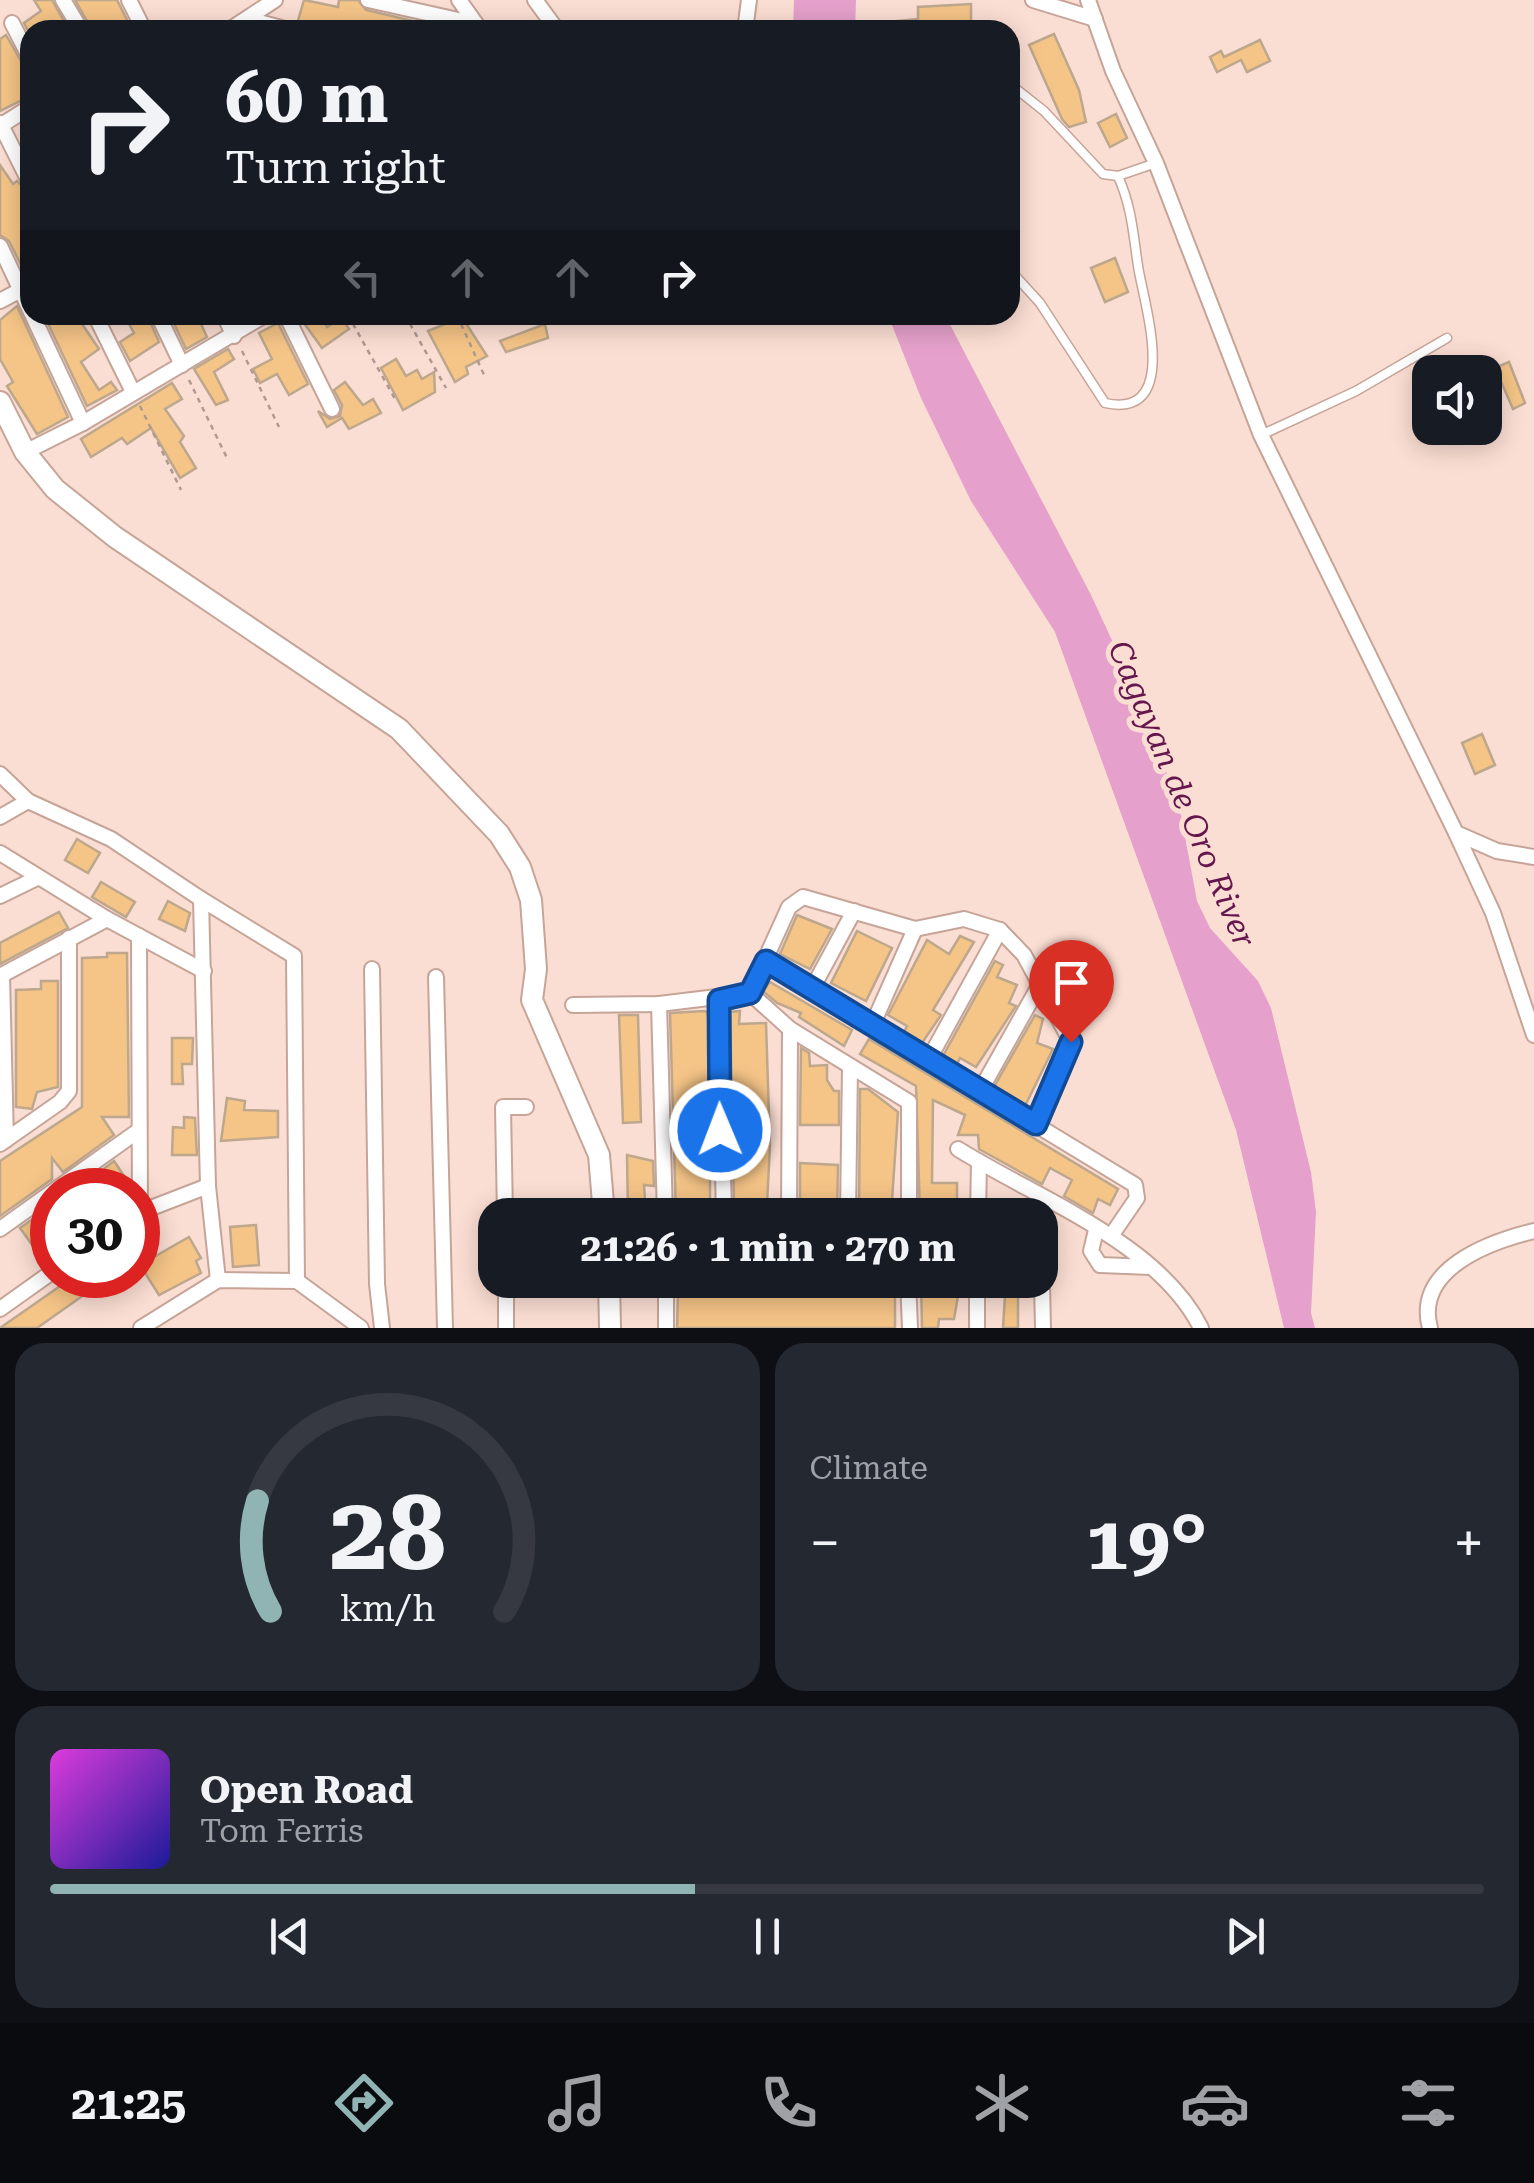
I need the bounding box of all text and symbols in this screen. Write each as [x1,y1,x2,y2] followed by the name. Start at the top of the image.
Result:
[225,57,389,139] text: 60 m
[60,60,190,190] icon: right
[225,141,446,194] text: Turn right
[335,250,390,305] icon: left
[440,250,495,305] icon: ahead
[545,250,600,305] icon: ahead
[650,250,705,305] icon: right
[1412,355,1502,445] map controls
[1412,355,1502,445] button: sound
[1100,635,1264,953] water label: Cagayan de Oro River
[1029,940,1114,1043] pin
[1044,955,1099,1010] icon: arrive
[668,1078,772,1182] position arrow
[30,1168,160,1298] speed limit sign: 30
[581,1226,955,1270] text: 21:26 · 1 min · 270 m
[810,1449,928,1487] text: Climate
[329,1473,445,1594] text: 28
[1086,1499,1207,1587] text: 19°
[810,1511,840,1575] text: −
[1453,1511,1484,1575] text: +
[339,1588,435,1630] text: km/h
[200,1768,413,1812] text: Open Road
[200,1812,363,1850] text: Tom Ferris
[262,1909,317,1964] icon: previous
[740,1909,795,1964] icon: pause
[1218,1909,1273,1964] icon: next
[329,2068,399,2138] icon: directions
[542,2068,612,2138] icon: music
[754,2068,824,2138] icon: phone
[967,2068,1037,2138] icon: climate
[1180,2068,1250,2138] icon: car
[1393,2068,1463,2138] icon: filters
[71,2077,186,2130] text: 21:25

